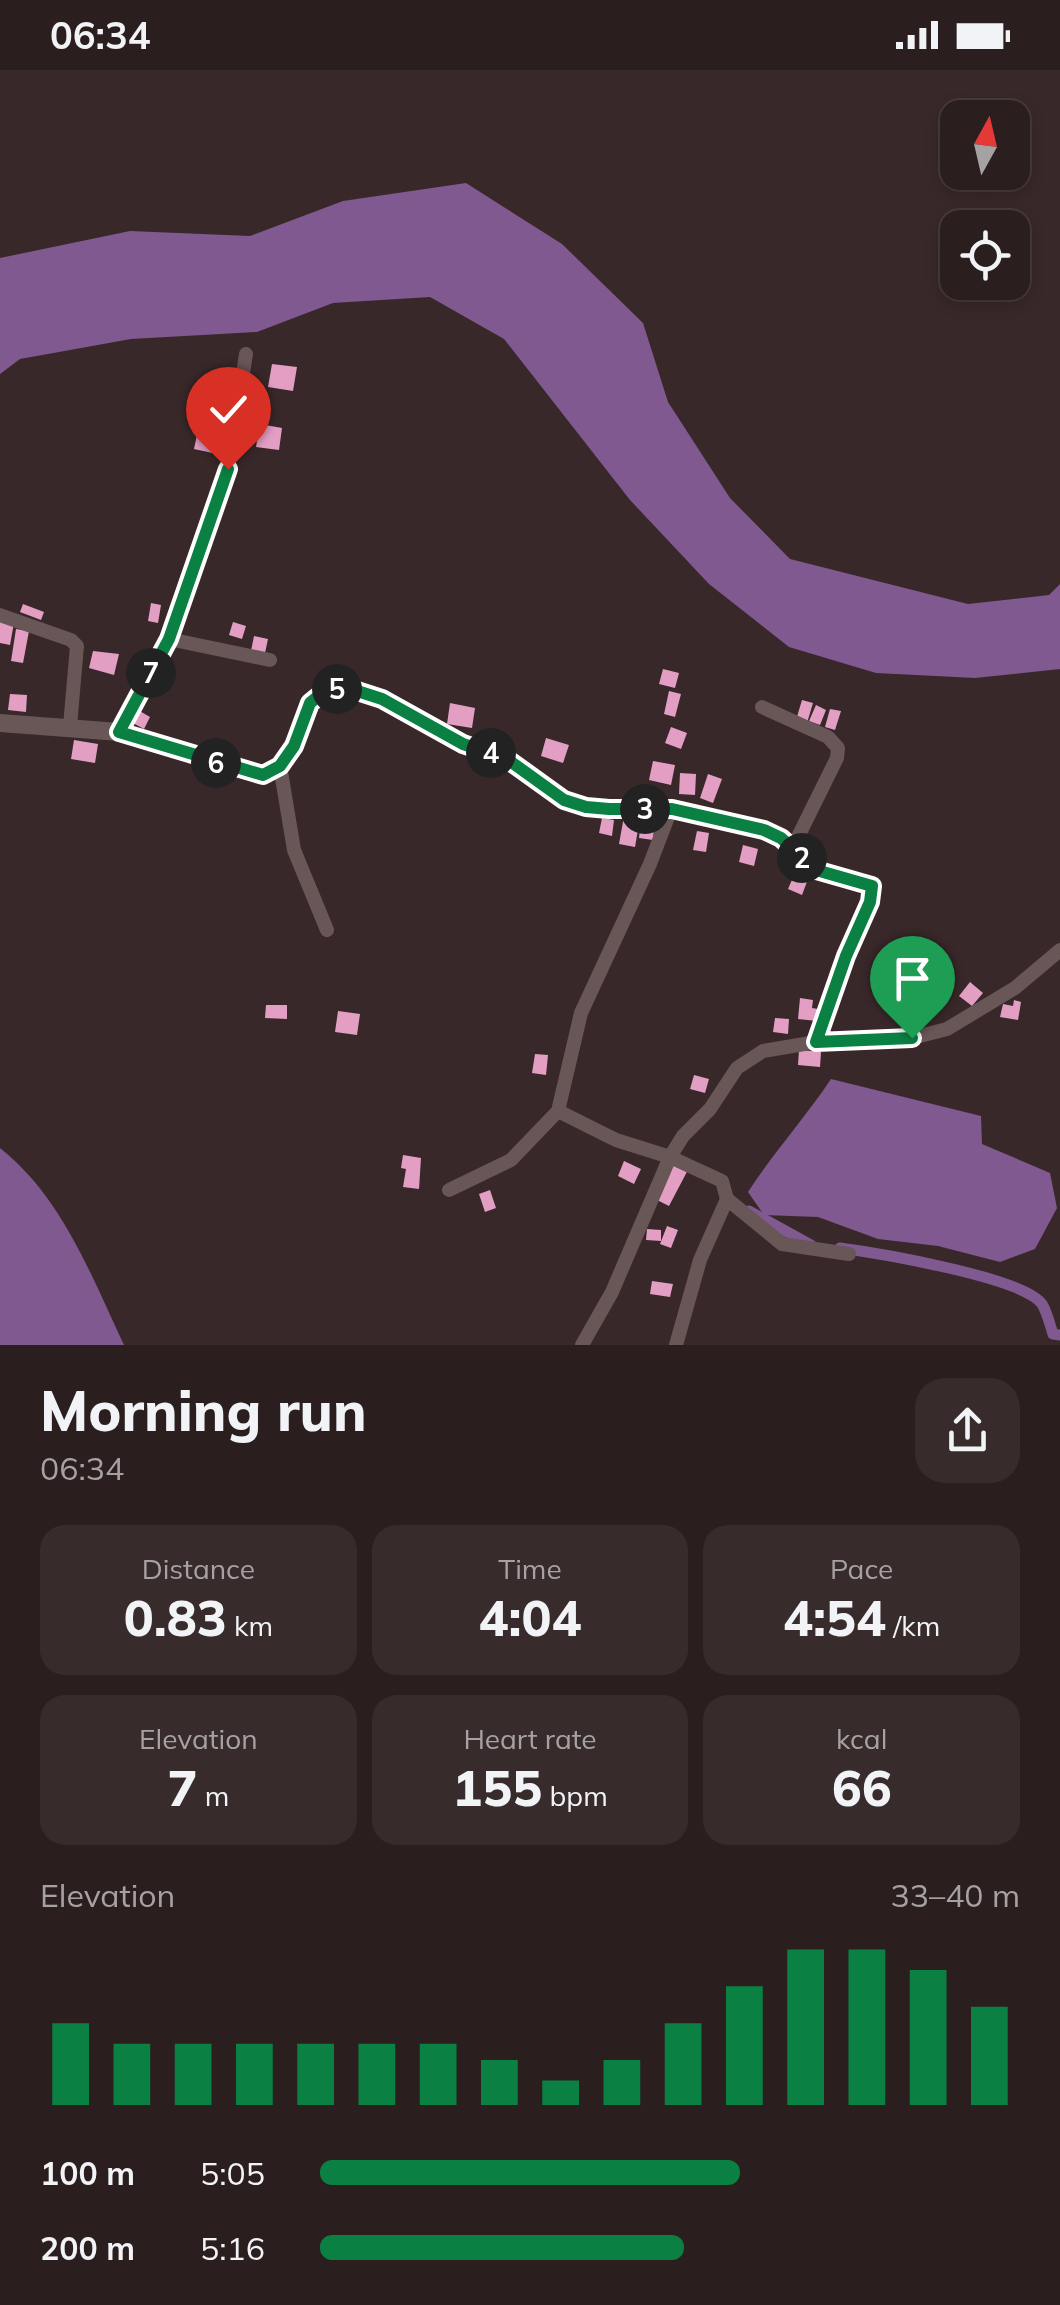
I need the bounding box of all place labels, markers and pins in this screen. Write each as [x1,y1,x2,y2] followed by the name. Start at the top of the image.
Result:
[186,367,271,470] pin
[126,648,176,698] pin: 7
[312,664,362,714] pin: 5
[466,728,516,778] pin: 4
[191,738,241,788] pin: 6
[620,784,670,834] pin: 3
[777,833,827,883] pin: 2
[870,936,955,1039] pin

